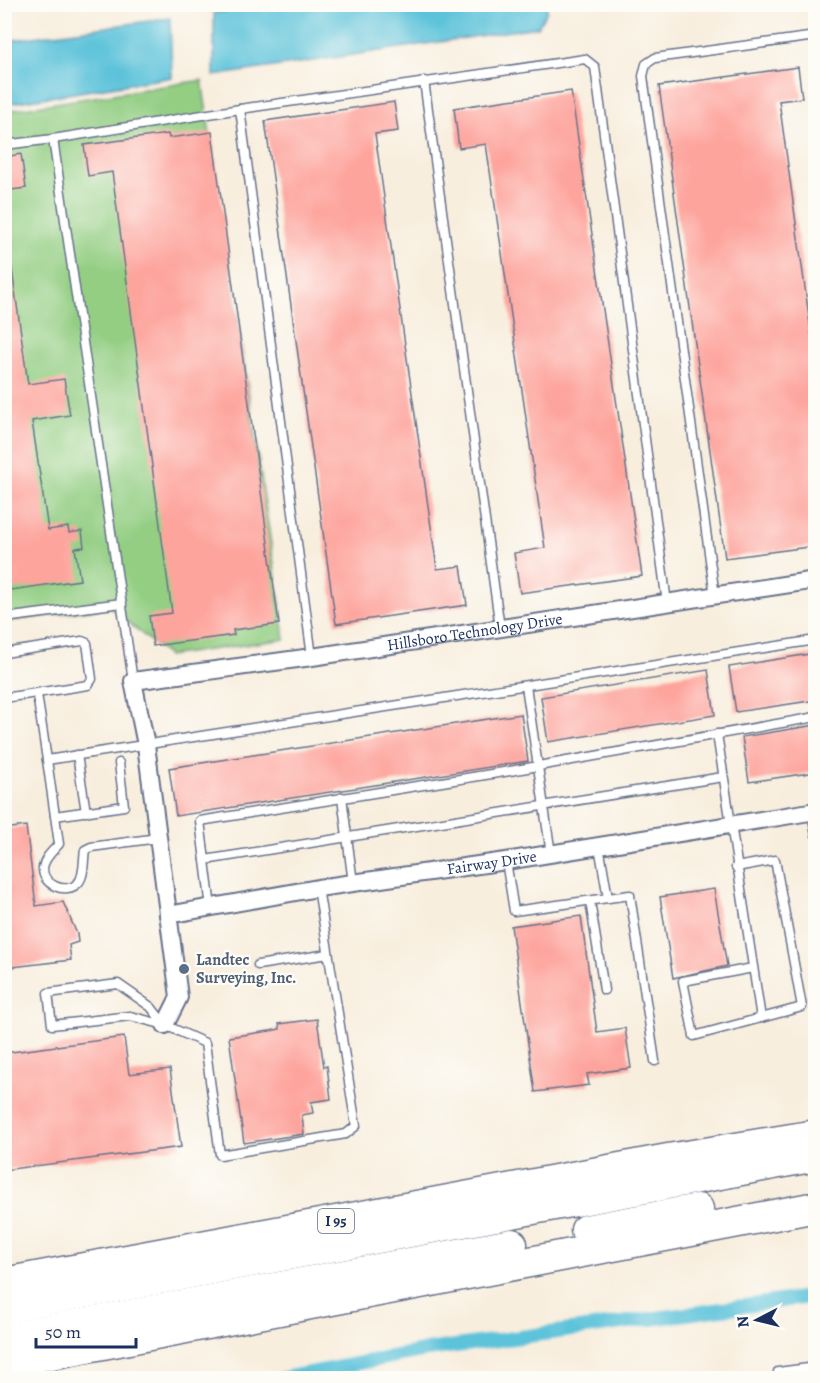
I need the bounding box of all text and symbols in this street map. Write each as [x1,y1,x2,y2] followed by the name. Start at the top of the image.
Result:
[386,608,564,656] street label: Hillsboro Technology Drive
[446,845,538,880] street label: Fairway Drive
[196,949,297,989] place label: Landtec Surveying, Inc.
[177,962,191,976] marker: Landtec Surveying, Inc.
[318,1209,354,1233] road number: I 95
[727,1290,787,1350] north arrow
[36,1311,136,1349] scale bar
[731,1314,755,1329] text: N
[45,1320,81,1344] text: 50 m

